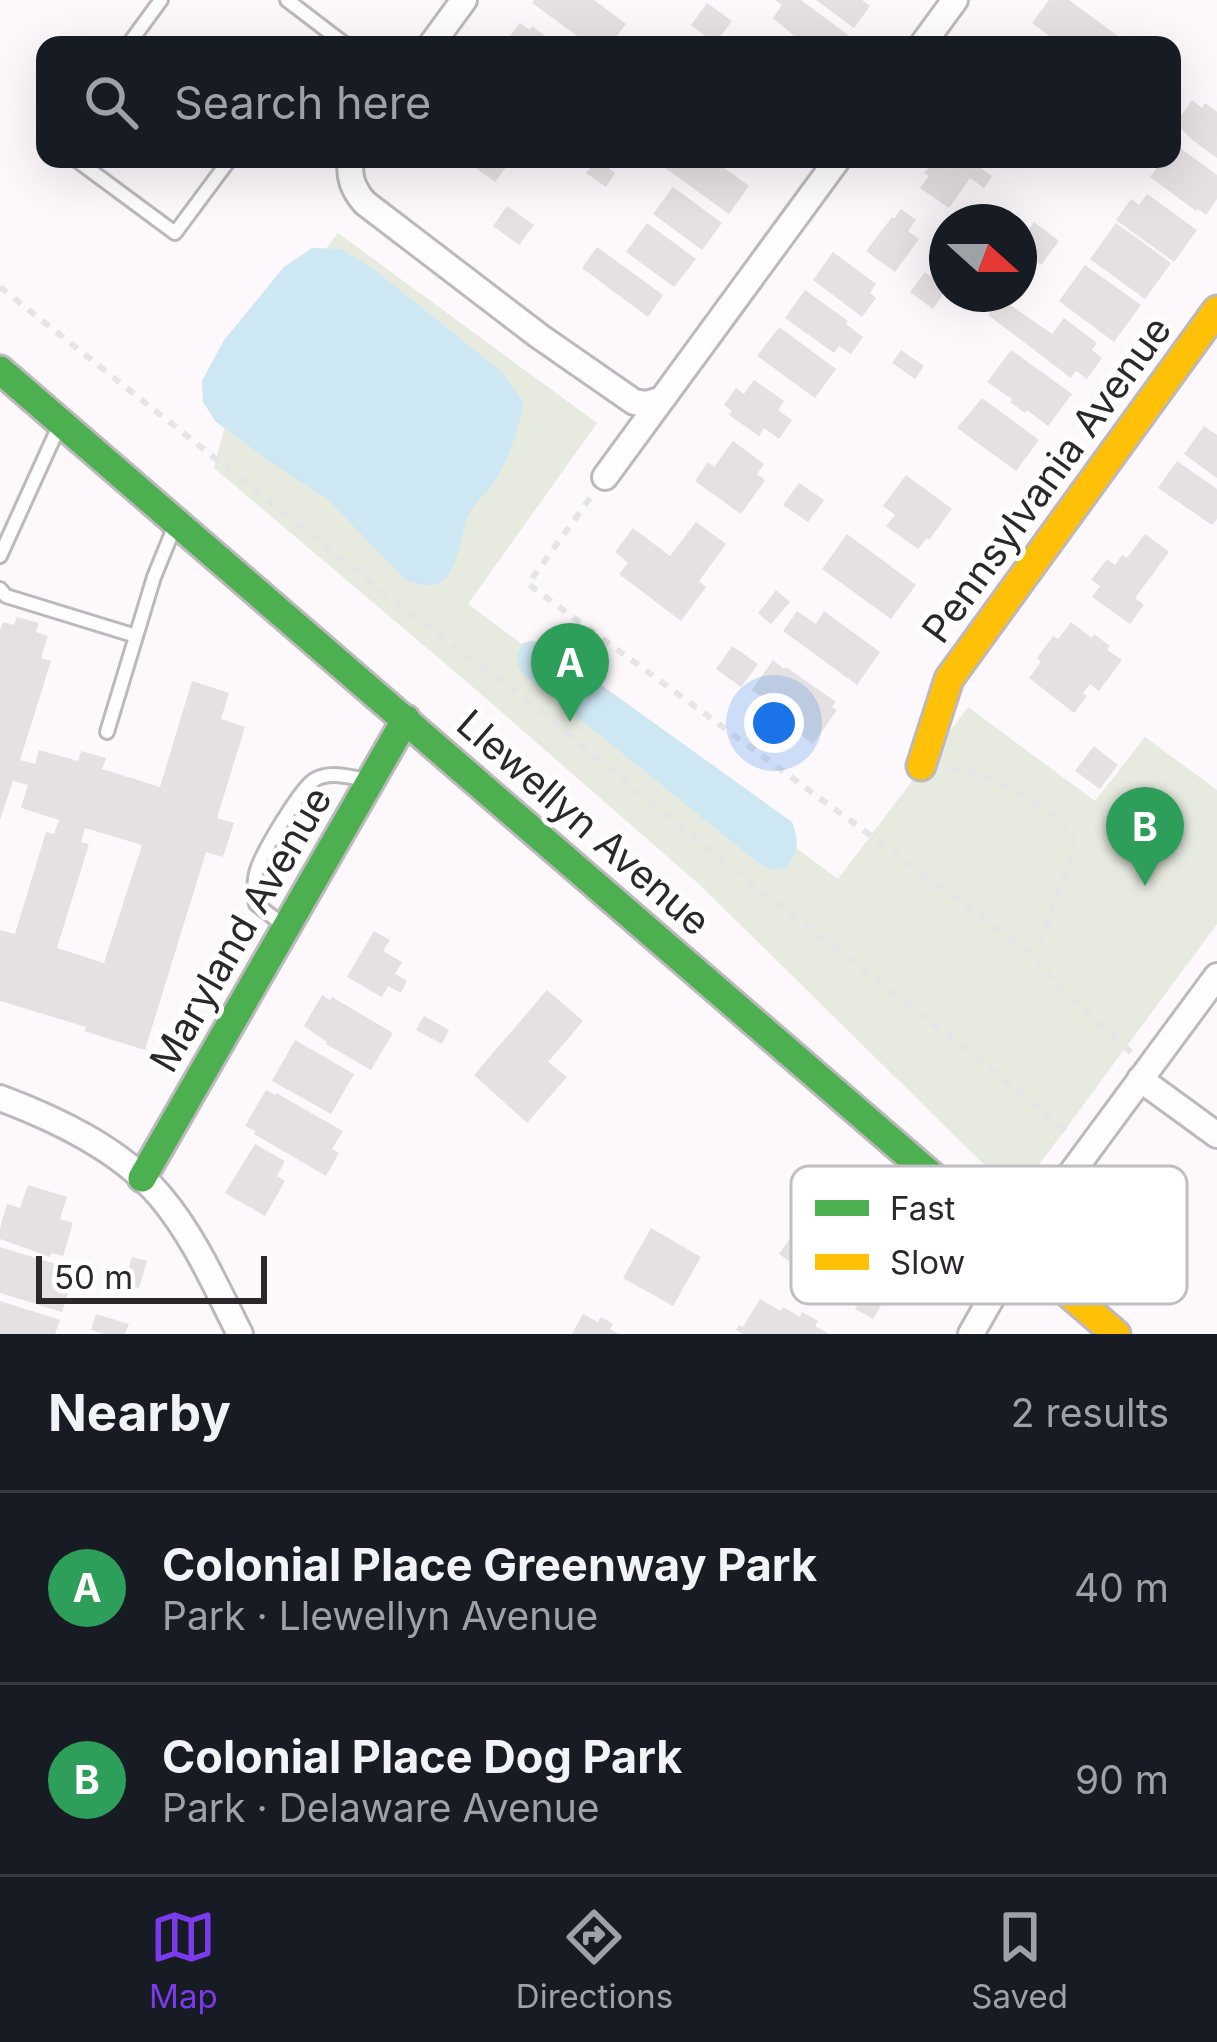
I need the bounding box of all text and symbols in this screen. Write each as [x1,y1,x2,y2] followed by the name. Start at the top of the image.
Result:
[36,36,1181,168] search box
[78,69,144,135] icon: search
[174,75,431,130] text: Search here
[929,204,1037,312] north arrow
[912,307,1180,651] street label: Pennsylvania Avenue
[531,623,609,722] pin: A
[744,693,804,753] your location
[448,699,720,945] street label: Llewellyn Avenue
[139,778,341,1080] street label: Maryland Avenue
[1106,787,1184,886] pin: B
[791,1166,1187,1304] legend
[890,1188,956,1228] text: Fast
[890,1242,965,1282] text: Slow
[36,1250,267,1303] scale bar
[54,1257,133,1297] text: 50 m
[48,1382,231,1443] text: Nearby
[1011,1389,1169,1436] text: 2 results
[162,1537,817,1592] text: Colonial Place Greenway Park
[72,1564,102,1611] text: A
[1074,1564,1169,1611] text: 40 m
[162,1592,598,1639] text: Park · Llewellyn Avenue
[162,1729,682,1784] text: Colonial Place Dog Park
[74,1756,100,1803] text: B
[1075,1756,1169,1803] text: 90 m
[162,1784,599,1831] text: Park · Delaware Avenue
[149,1904,218,2016] tab: Map
[516,1904,673,2016] tab: Directions
[971,1904,1068,2016] tab: Saved

